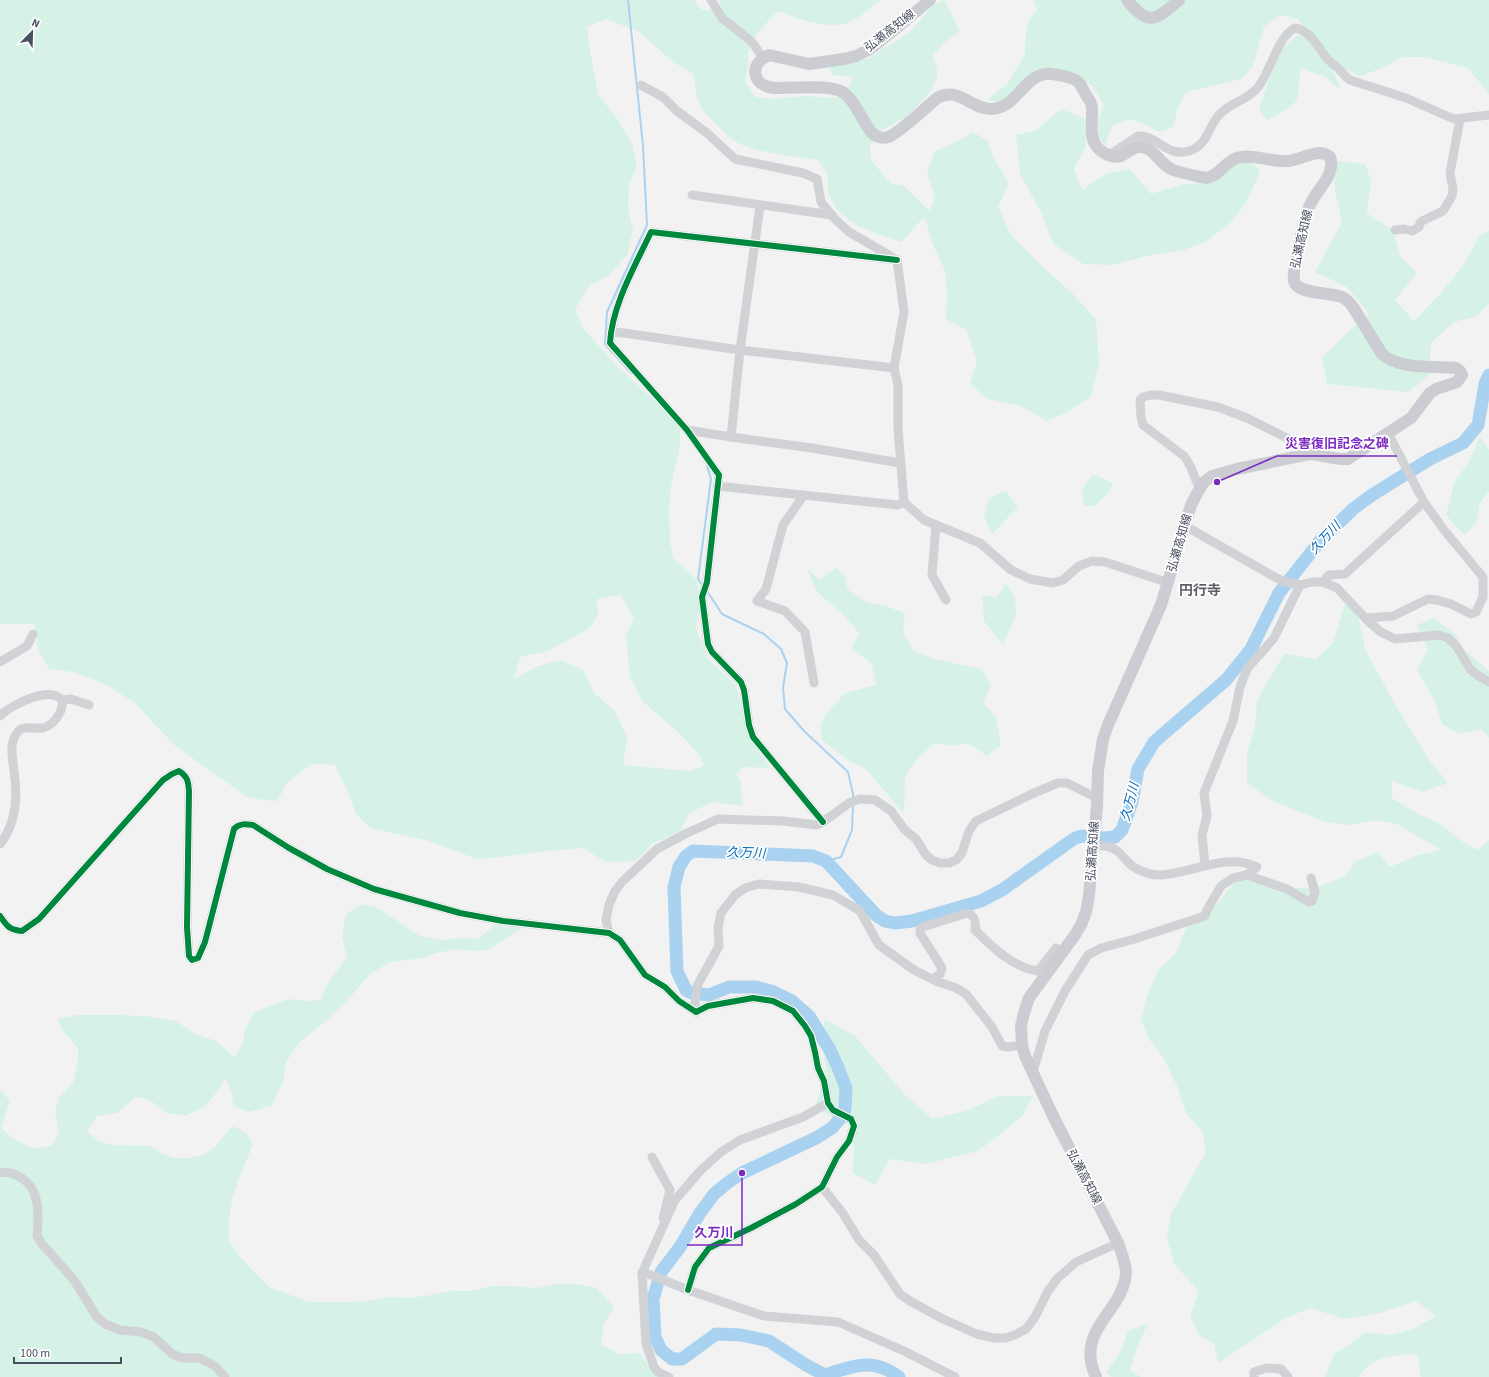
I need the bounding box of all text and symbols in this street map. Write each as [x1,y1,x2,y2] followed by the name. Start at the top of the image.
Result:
[861,6,919,56] street label: 弘瀬高知線
[12,12,52,52] north arrow
[29,15,42,32] text: N
[1287,208,1317,270] street label: 弘瀬高知線
[1277,431,1397,456] callout: 災害復旧記念之碑
[1285,435,1389,453] text: 災害復旧記念之碑
[1164,512,1196,574] street label: 弘瀬高知線
[1305,516,1346,558] water label: 久万川
[1179,581,1221,601] district label: 円行寺
[1116,779,1144,823] water label: 久万川
[1082,820,1104,882] street label: 弘瀬高知線
[726,843,768,863] water label: 久万川
[1062,1147,1106,1207] street label: 弘瀬高知線
[687,1220,742,1245] callout: 久万川
[694,1224,734,1242] text: 久万川
[14,1339,121,1365] scale bar
[20,1345,50,1362] text: 100 m

